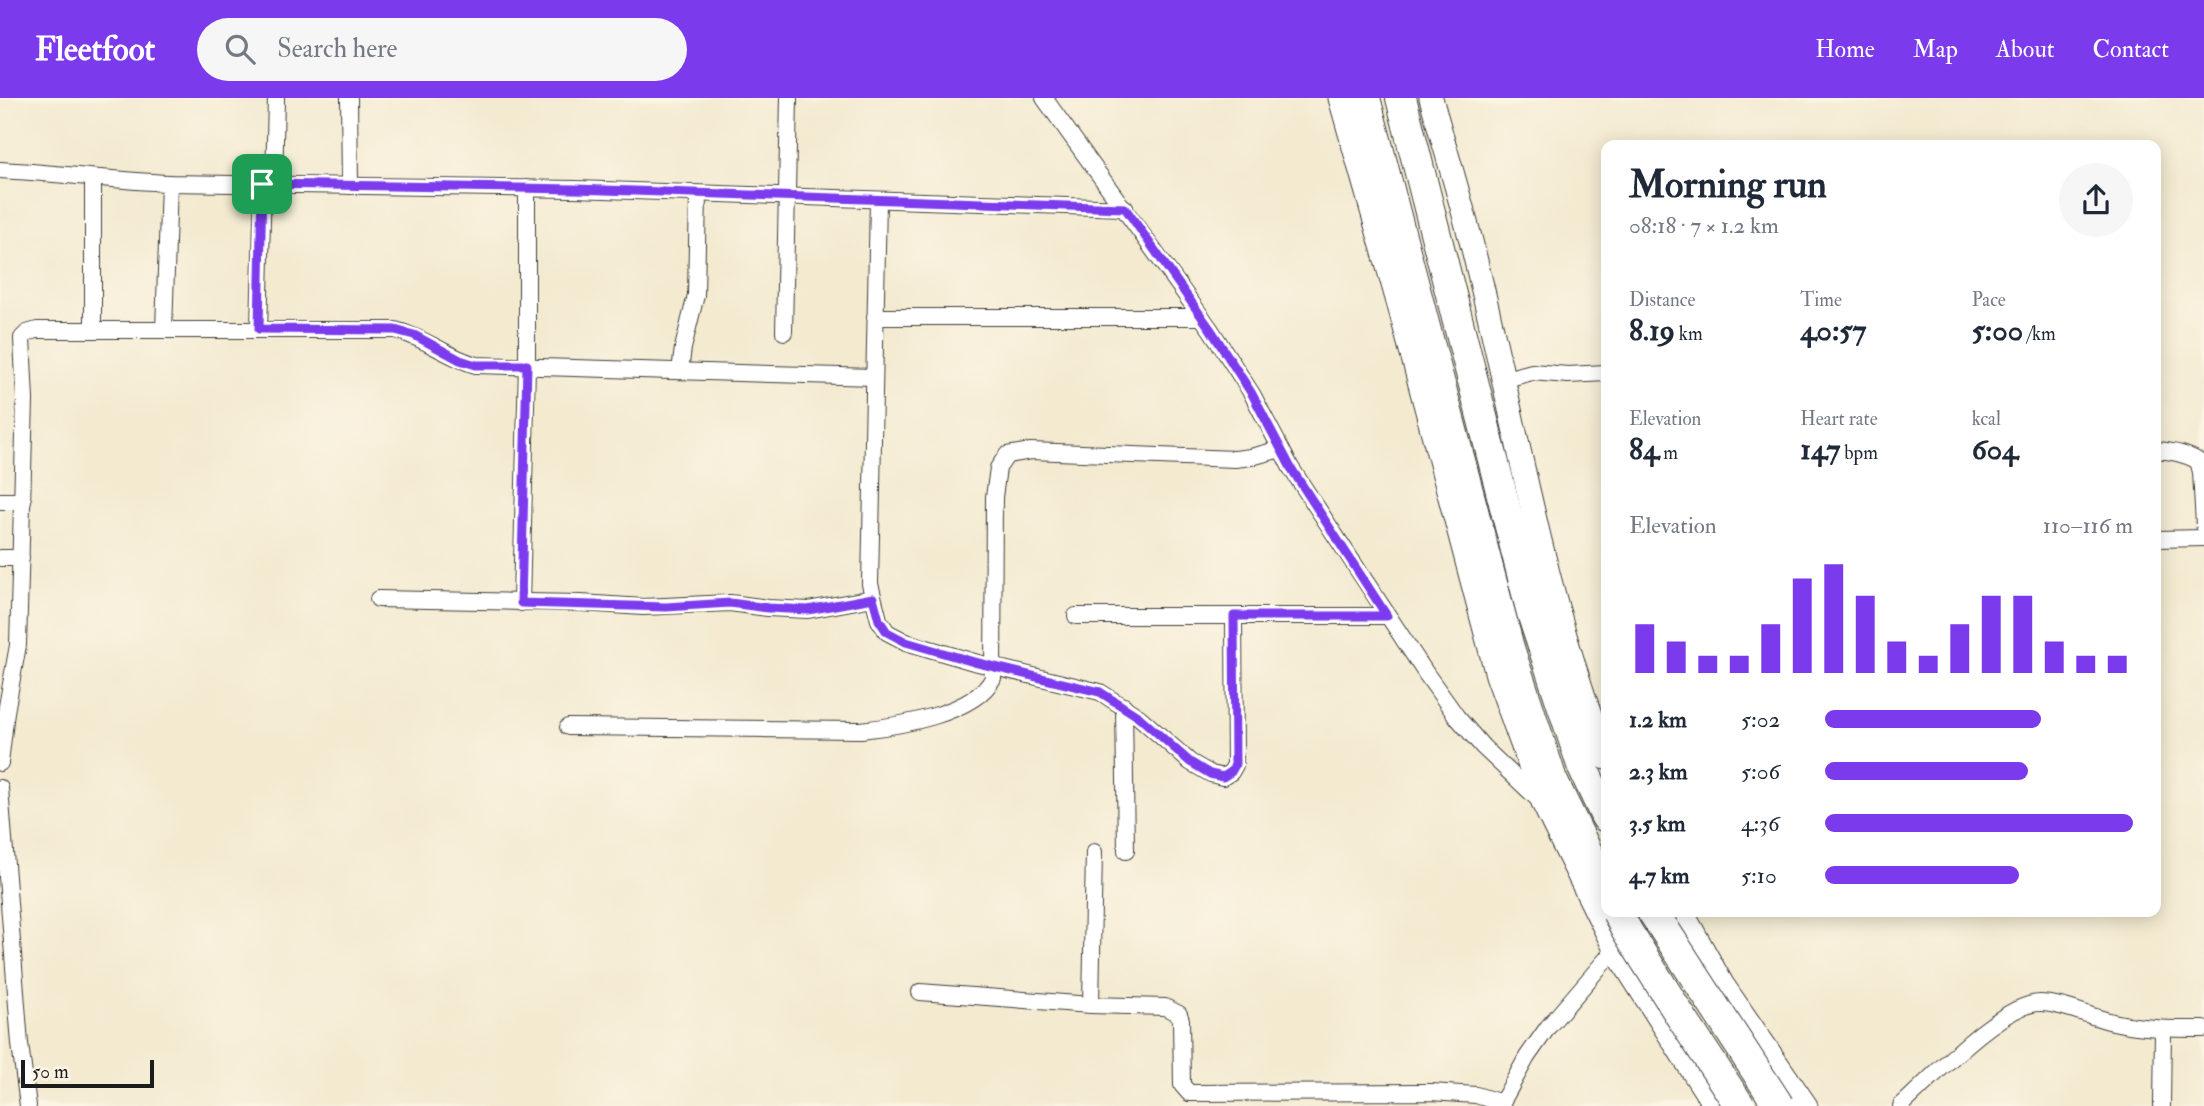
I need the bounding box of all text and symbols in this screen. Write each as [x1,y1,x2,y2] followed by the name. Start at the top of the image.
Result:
[197,18,687,81] search box
[35,29,155,70] text: Fleetfoot
[221,30,259,68] icon: search
[277,33,397,65] text: Search here
[1815,34,1875,65] text: Home
[1913,34,1958,65] text: Map
[1996,34,2055,65] text: About
[2093,34,2169,65] text: Contact
[232,154,292,214] pin
[1629,161,1827,209] text: Morning run
[2059,163,2133,237] button: share
[243,165,281,203] icon: arrive
[1629,211,1779,240] text: 08:18 · 7 × 1.2 km
[1629,288,1695,312] text: Distance
[1800,288,1842,312] text: Time
[1972,288,2006,312] text: Pace
[1629,312,1675,349] text: 8.19
[1800,312,1866,349] text: 40:57
[1972,312,2023,349] text: 5:00
[1675,322,1703,346] text: km
[2023,322,2056,346] text: /km
[1629,407,1701,431] text: Elevation
[1800,407,1878,431] text: Heart rate
[1972,407,2001,431] text: kcal
[1629,431,1659,468] text: 84
[1800,431,1840,468] text: 147
[1972,431,2018,468] text: 604
[1659,441,1678,465] text: m
[1840,441,1878,465] text: bpm
[1629,511,1717,540] text: Elevation
[2043,511,2133,540] text: 110–116 m
[1629,705,1687,734] text: 1.2 km
[1741,705,1780,734] text: 5:02
[1629,757,1688,786] text: 2.3 km
[1741,757,1780,786] text: 5:06
[1629,809,1686,838] text: 3.5 km
[1741,809,1780,838] text: 4:36
[1629,861,1690,890] text: 4.7 km
[1741,861,1777,890] text: 5:10
[21,1057,154,1089] scale bar
[32,1060,69,1084] text: 50 m

